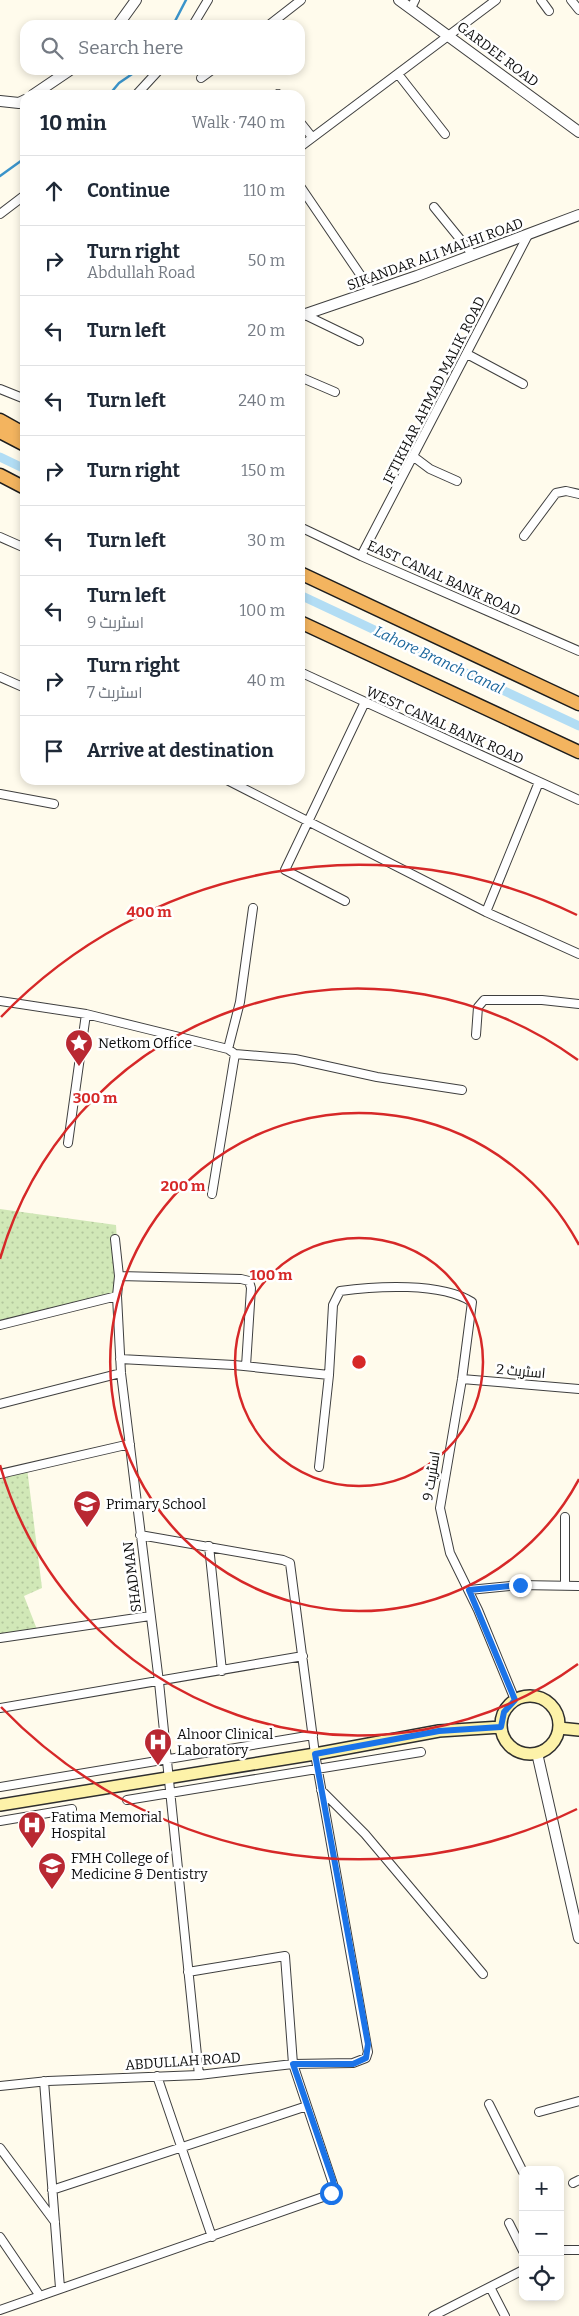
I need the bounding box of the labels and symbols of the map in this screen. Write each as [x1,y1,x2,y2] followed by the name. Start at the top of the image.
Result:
[454,18,542,91] street label: GARDEE ROAD
[345,215,526,294] street label: SIKANDAR ALI MALHI ROAD
[380,294,489,487] street label: IFTIKHAR AHMAD MALIK ROAD
[364,537,523,620] street label: EAST CANAL BANK ROAD
[371,622,507,698] water label: Lahore Branch Canal
[363,683,526,768] street label: WEST CANAL BANK ROAD
[126,903,172,921] text: 400 m
[64,1028,94,1067] place icon: Netkom Office
[98,1035,192,1052] place label: Netkom Office
[73,1089,118,1107] text: 300 m
[161,1177,206,1195] text: 200 m
[250,1266,293,1284] text: 100 m
[350,1353,368,1371] centre of rings
[496,1361,546,1382] street label: اسٹریٹ 2
[419,1450,444,1502] street label: اسٹریٹ 9
[72,1489,102,1528] school or university icon: Primary School
[106,1496,206,1513] place label: Primary School
[120,1541,145,1613] street label: SHADMAN
[509,1574,532,1597] route end
[177,1726,273,1759] place label: Alnoor Clinical Laboratory
[143,1727,173,1766] hospital icon: Alnoor Clinical Laboratory
[51,1809,162,1842] place label: Fatima Memorial Hospital
[17,1810,47,1849] hospital icon: Fatima Memorial Hospital
[71,1850,208,1883] place label: FMH College of Medicine & Dentistry
[37,1851,67,1890] school or university icon: FMH College of Medicine & Dentistry
[125,2049,241,2074] street label: ABDULLAH ROAD
[320,2182,343,2205] route start

